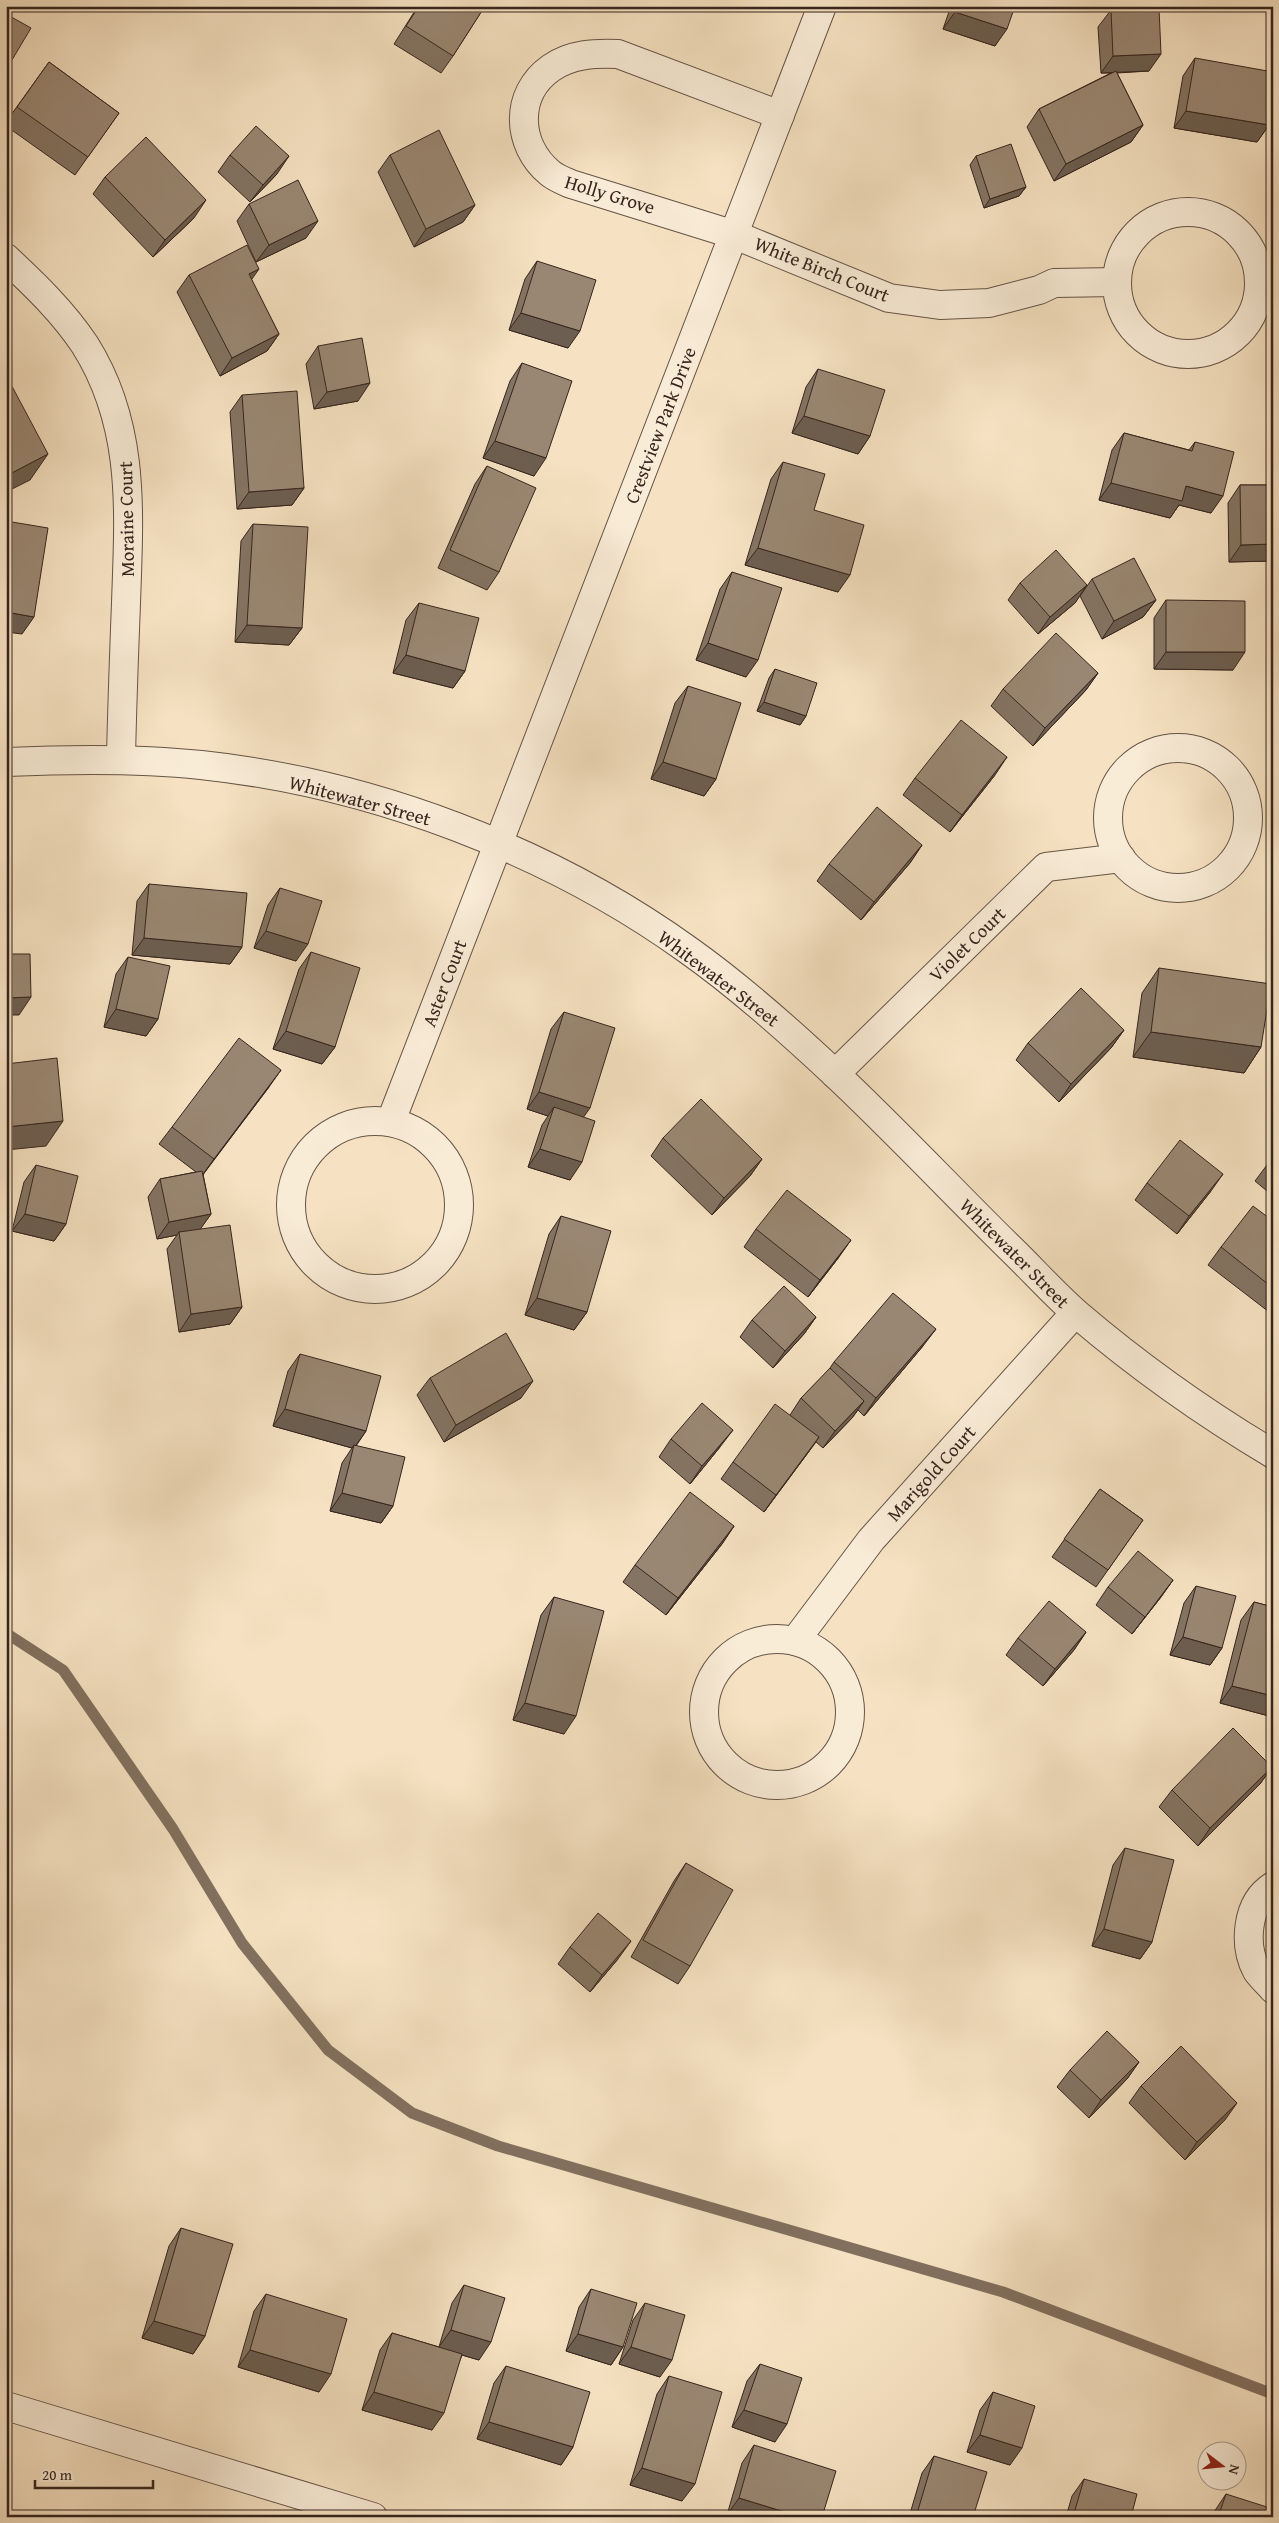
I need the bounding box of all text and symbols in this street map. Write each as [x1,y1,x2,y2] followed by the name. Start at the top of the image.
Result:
[562,167,658,221] street label: Holly Grove
[750,229,894,309] street label: White Birch Court
[617,342,703,507] street label: Crestview Park Drive
[111,461,141,577] street label: Moraine Court
[286,768,434,832] street label: Whitewater Street
[922,900,1012,988] street label: Violet Court
[652,923,786,1033] street label: Whitewater Street
[415,935,474,1031] street label: Aster Court
[954,1192,1077,1315] street label: Whitewater Street
[880,1418,982,1527] street label: Marigold Court
[1196,2440,1246,2490] north arrow
[35,2458,152,2490] scale bar
[1223,2462,1245,2477] text: N
[42,2464,73,2485] text: 20 m

